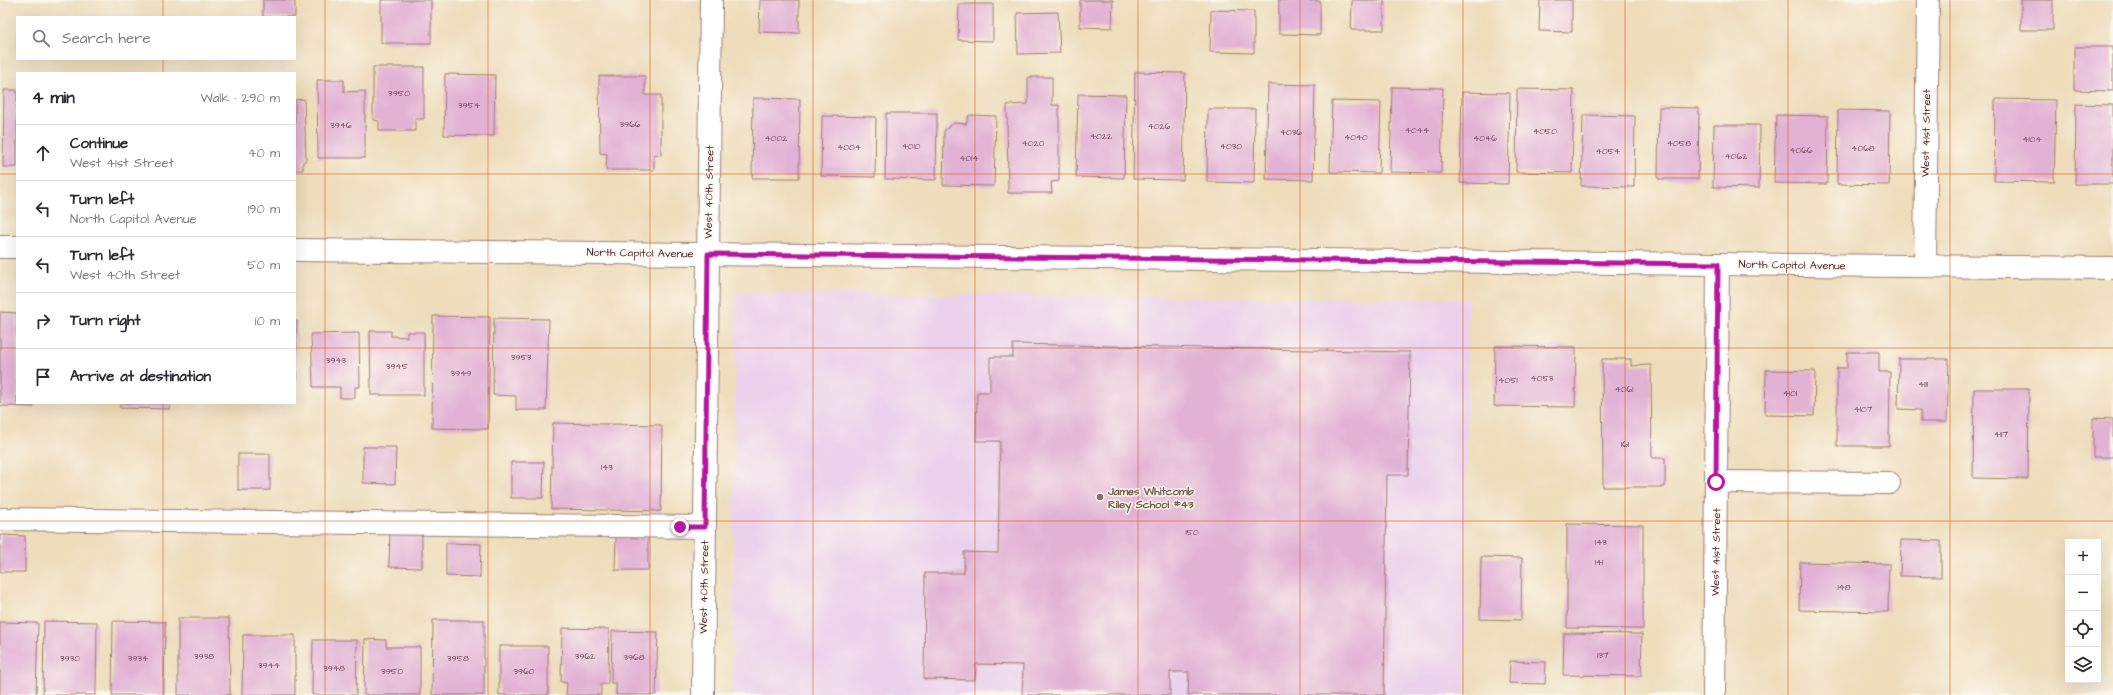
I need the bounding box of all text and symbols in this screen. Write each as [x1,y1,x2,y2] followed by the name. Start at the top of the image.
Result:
[16,16,296,60] search box
[30,27,52,49] icon: search
[62,28,151,49] text: Search here
[32,86,75,110] text: 4 min
[388,87,410,100] house number: 3950
[1918,88,1934,177] street label: West 41st Street
[201,89,280,107] text: Walk · 290 m
[458,99,480,112] house number: 3954
[620,118,641,131] house number: 3966
[330,119,352,132] house number: 3946
[1148,120,1171,133] house number: 4026
[1405,124,1429,137] house number: 4044
[1533,125,1557,138] house number: 4050
[1280,126,1302,139] house number: 4036
[1090,130,1113,143] house number: 4022
[1344,131,1368,144] house number: 4040
[765,132,788,145] house number: 4002
[1473,132,1497,145] house number: 4046
[70,133,128,154] text: Continue
[2022,133,2042,146] house number: 4104
[1022,137,1045,150] house number: 4020
[1667,137,1691,150] house number: 4058
[902,140,921,153] house number: 4010
[1220,140,1242,153] house number: 4030
[837,141,861,154] house number: 4004
[32,142,54,164] icon: ahead
[1851,142,1875,155] house number: 4068
[248,144,280,162] text: 40 m
[1789,144,1813,157] house number: 4066
[701,145,717,239] street label: West 40th Street
[1596,145,1620,158] house number: 4054
[1725,150,1748,163] house number: 4062
[959,152,979,165] house number: 4014
[70,154,174,172] text: West 41st Street
[70,189,134,210] text: Turn left
[32,198,54,220] icon: left
[247,200,280,218] text: 190 m
[70,210,197,228] text: North Capitol Avenue
[70,245,134,266] text: Turn left
[586,245,694,261] street label: North Capitol Avenue
[32,254,54,276] icon: left
[247,256,280,274] text: 50 m
[1738,257,1846,273] street label: North Capitol Avenue
[70,266,180,284] text: West 40th Street
[32,310,54,332] icon: right
[70,310,141,331] text: Turn right
[255,312,280,330] text: 10 m
[511,351,532,364] house number: 3953
[326,354,347,367] house number: 3943
[386,360,409,373] house number: 3945
[32,366,54,388] icon: arrive
[70,366,211,387] text: Arrive at destination
[451,367,471,380] house number: 3949
[1531,372,1554,385] house number: 4053
[1498,374,1518,387] house number: 4051
[1918,378,1928,391] house number: 4111
[1615,383,1633,396] house number: 4061
[1783,387,1797,400] house number: 4101
[1854,403,1873,416] house number: 4107
[1994,428,2008,441] house number: 4117
[1621,438,1629,451] house number: 161
[601,461,613,474] house number: 143
[1707,473,1725,491] route start
[1107,484,1194,514] place label: James Whitcomb Riley School #43
[1095,492,1105,502] marker: James Whitcomb Riley School #43
[1708,507,1724,596] street label: West 41st Street
[671,518,689,536] route end
[1185,526,1199,539] house number: 150
[1595,536,1607,549] house number: 143
[2065,539,2101,683] map controls
[2065,539,2101,575] button: +
[696,540,712,634] street label: West 40th Street
[1595,556,1603,569] house number: 141
[2065,575,2101,611] button: −
[1837,581,1851,594] house number: 148
[2065,611,2101,647] button: locate
[2065,647,2101,683] button: layers
[1597,649,1609,662] house number: 137
[194,650,214,663] house number: 3938
[575,650,596,663] house number: 3962
[623,651,645,664] house number: 3968
[60,652,80,665] house number: 3930
[128,652,148,665] house number: 3934
[447,652,469,665] house number: 3958
[258,659,280,672] house number: 3944
[323,662,345,675] house number: 3948
[381,665,403,678] house number: 3950
[513,665,535,678] house number: 3960

